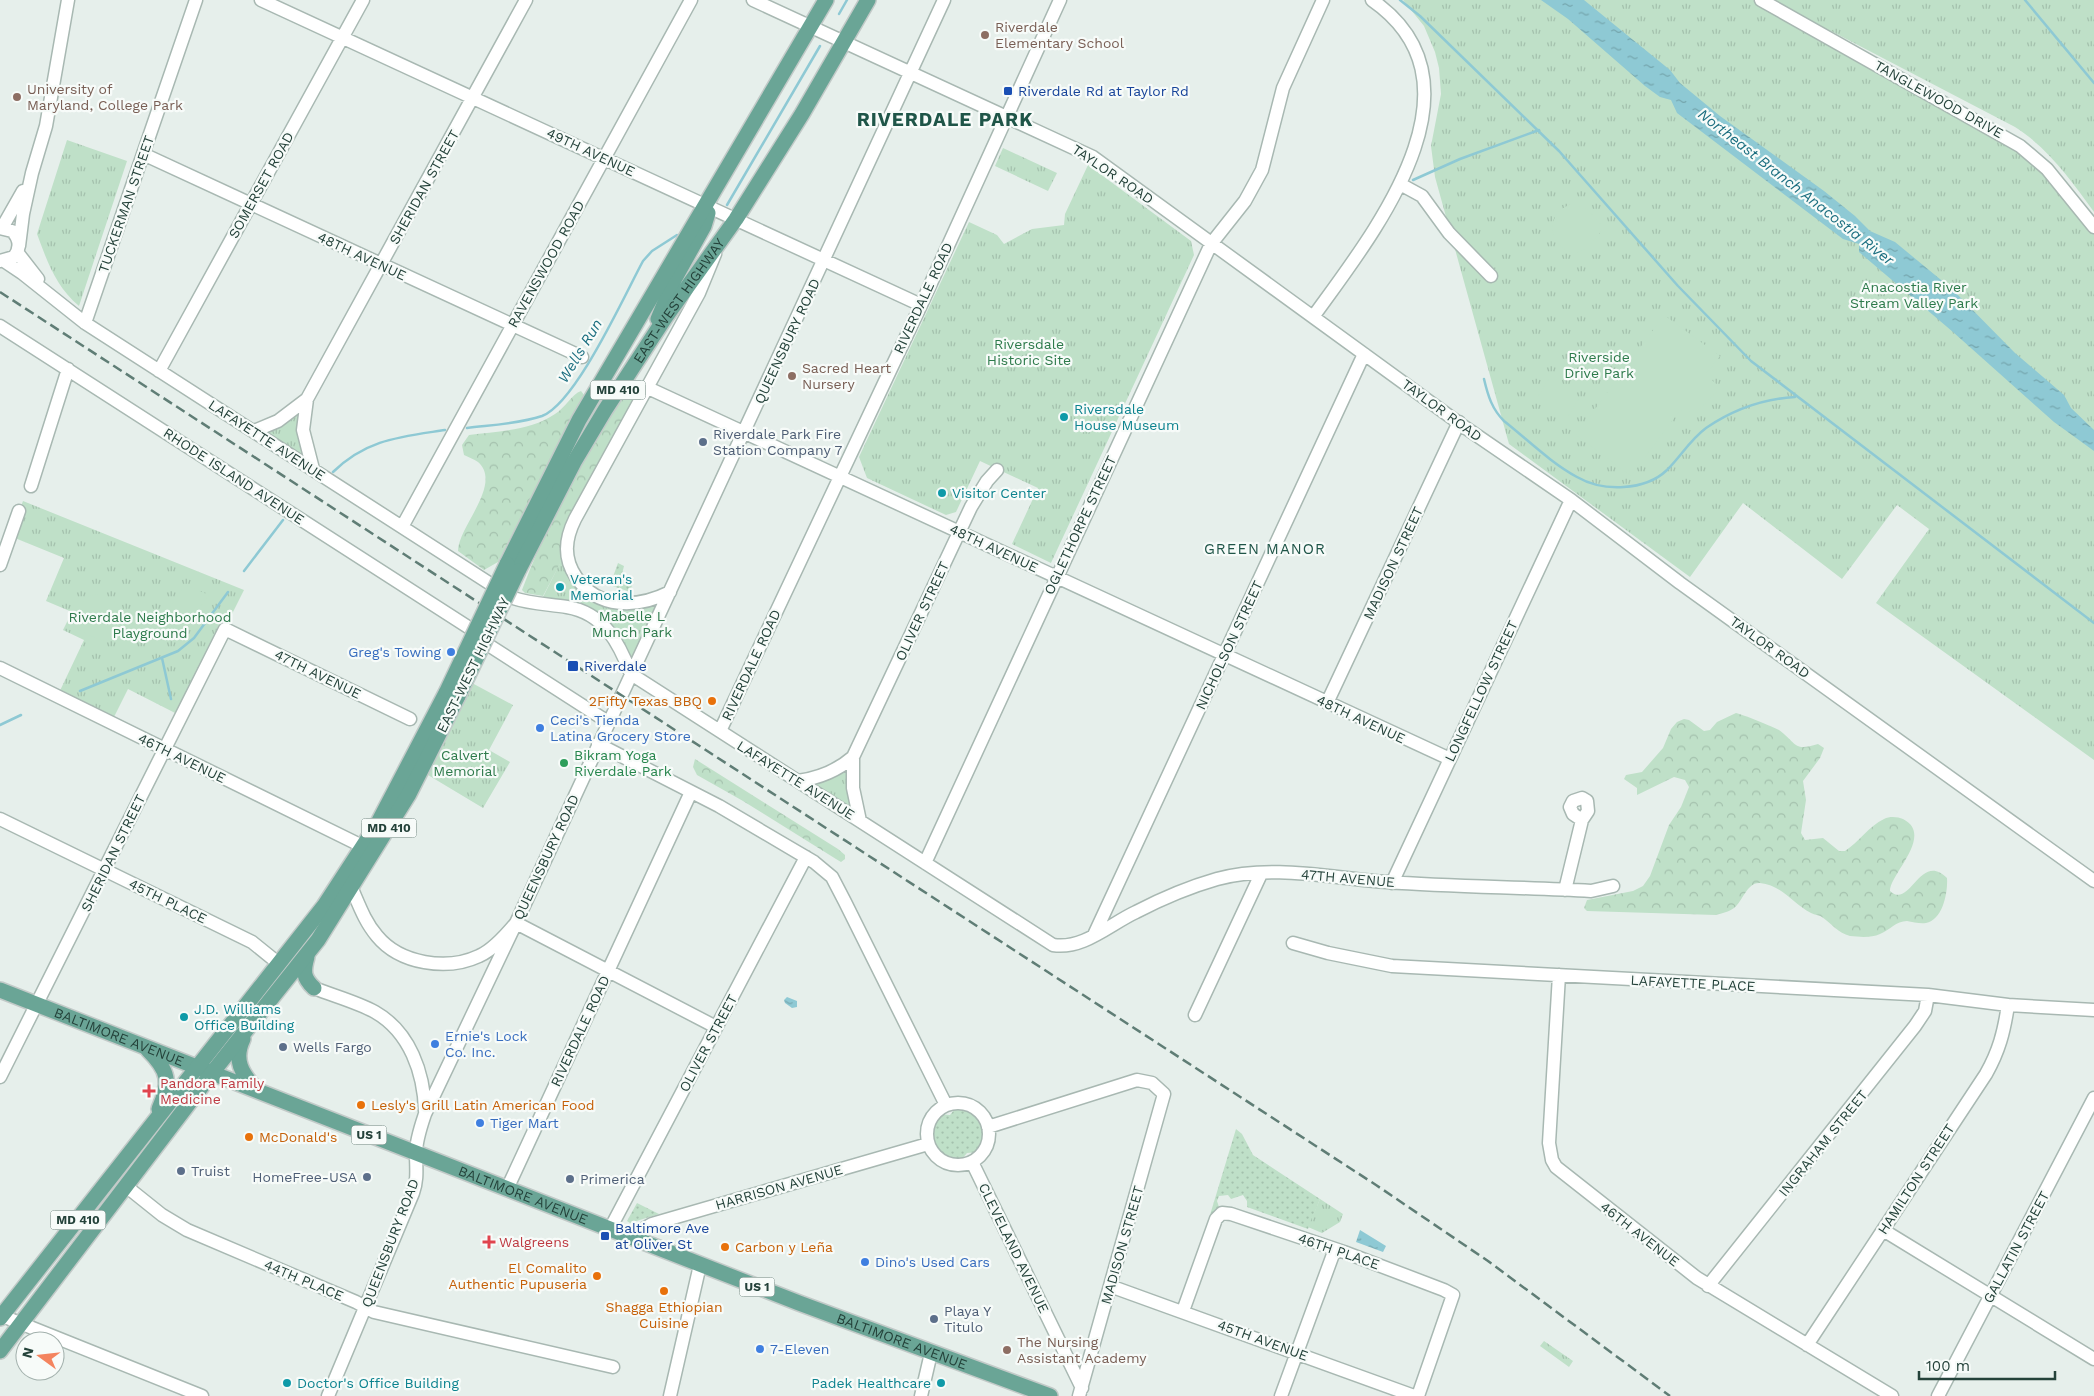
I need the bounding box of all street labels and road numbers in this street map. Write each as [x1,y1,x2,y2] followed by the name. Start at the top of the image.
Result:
[1872,57,2006,141] street label: TANGLEWOOD DRIVE
[544,125,638,179] street label: 49TH AVENUE
[386,127,462,247] street label: SHERIDAN STREET
[225,129,297,241] street label: SOMERSET ROAD
[95,133,157,275] street label: TUCKERMAN STREET
[1069,141,1157,207] street label: TAYLOR ROAD
[504,198,588,330] street label: RAVENSWOOD ROAD
[315,229,409,283] street label: 48TH AVENUE
[630,235,728,366] street label: EAST-WEST HIGHWAY
[890,240,956,356] street label: RIVERDALE ROAD
[751,276,823,406] street label: QUEENSBURY ROAD
[1399,376,1485,444] street label: TAYLOR ROAD
[590,380,646,400] road number: MD 410
[206,396,328,484] street label: LAFAYETTE AVENUE
[161,424,307,528] street label: RHODE ISLAND AVENUE
[1041,453,1119,597] street label: OGLETHORPE STREET
[1360,504,1426,622] street label: MADISON STREET
[947,521,1041,575] street label: 48TH AVENUE
[892,558,952,663] street label: OLIVER STREET
[1192,578,1266,712] street label: NICHOLSON STREET
[433,595,513,735] street label: EAST-WEST HIGHWAY
[718,607,784,723] street label: RIVERDALE ROAD
[1727,613,1813,681] street label: TAYLOR ROAD
[1441,617,1521,764] street label: LONGFELLOW STREET
[272,646,364,702] street label: 47TH AVENUE
[1314,692,1408,746] street label: 48TH AVENUE
[136,730,228,786] street label: 46TH AVENUE
[734,737,858,823] street label: LAFAYETTE AVENUE
[78,791,149,914] street label: SHERIDAN STREET
[510,792,582,922] street label: QUEENSBURY ROAD
[362,818,416,838] road number: MD 410
[1300,866,1396,890] street label: 47TH AVENUE
[126,875,210,927] street label: 45TH PLACE
[1630,972,1756,994] street label: LAFAYETTE PLACE
[547,973,613,1089] street label: RIVERDALE ROAD
[676,991,741,1094] street label: OLIVER STREET
[52,1004,186,1069] street label: BALTIMORE AVENUE
[1775,1086,1871,1199] street label: INGRAHAM STREET
[1874,1120,1958,1237] street label: HAMILTON STREET
[352,1126,386,1144] road number: US 1
[713,1161,845,1213] street label: HARRISON AVENUE
[456,1162,590,1228] street label: BALTIMORE AVENUE
[358,1176,422,1310] street label: QUEENSBURY ROAD
[976,1180,1052,1316] street label: CLEVELAND AVENUE
[1097,1183,1147,1306] street label: MADISON STREET
[1980,1188,2053,1306] street label: GALLATIN STREET
[1597,1198,1683,1270] street label: 46TH AVENUE
[50,1210,106,1230] road number: MD 410
[1296,1230,1382,1272] street label: 46TH PLACE
[262,1256,346,1304] street label: 44TH PLACE
[740,1277,774,1296] road number: US 1
[835,1310,970,1373] street label: BALTIMORE AVENUE
[1216,1316,1311,1364] street label: 45TH AVENUE

